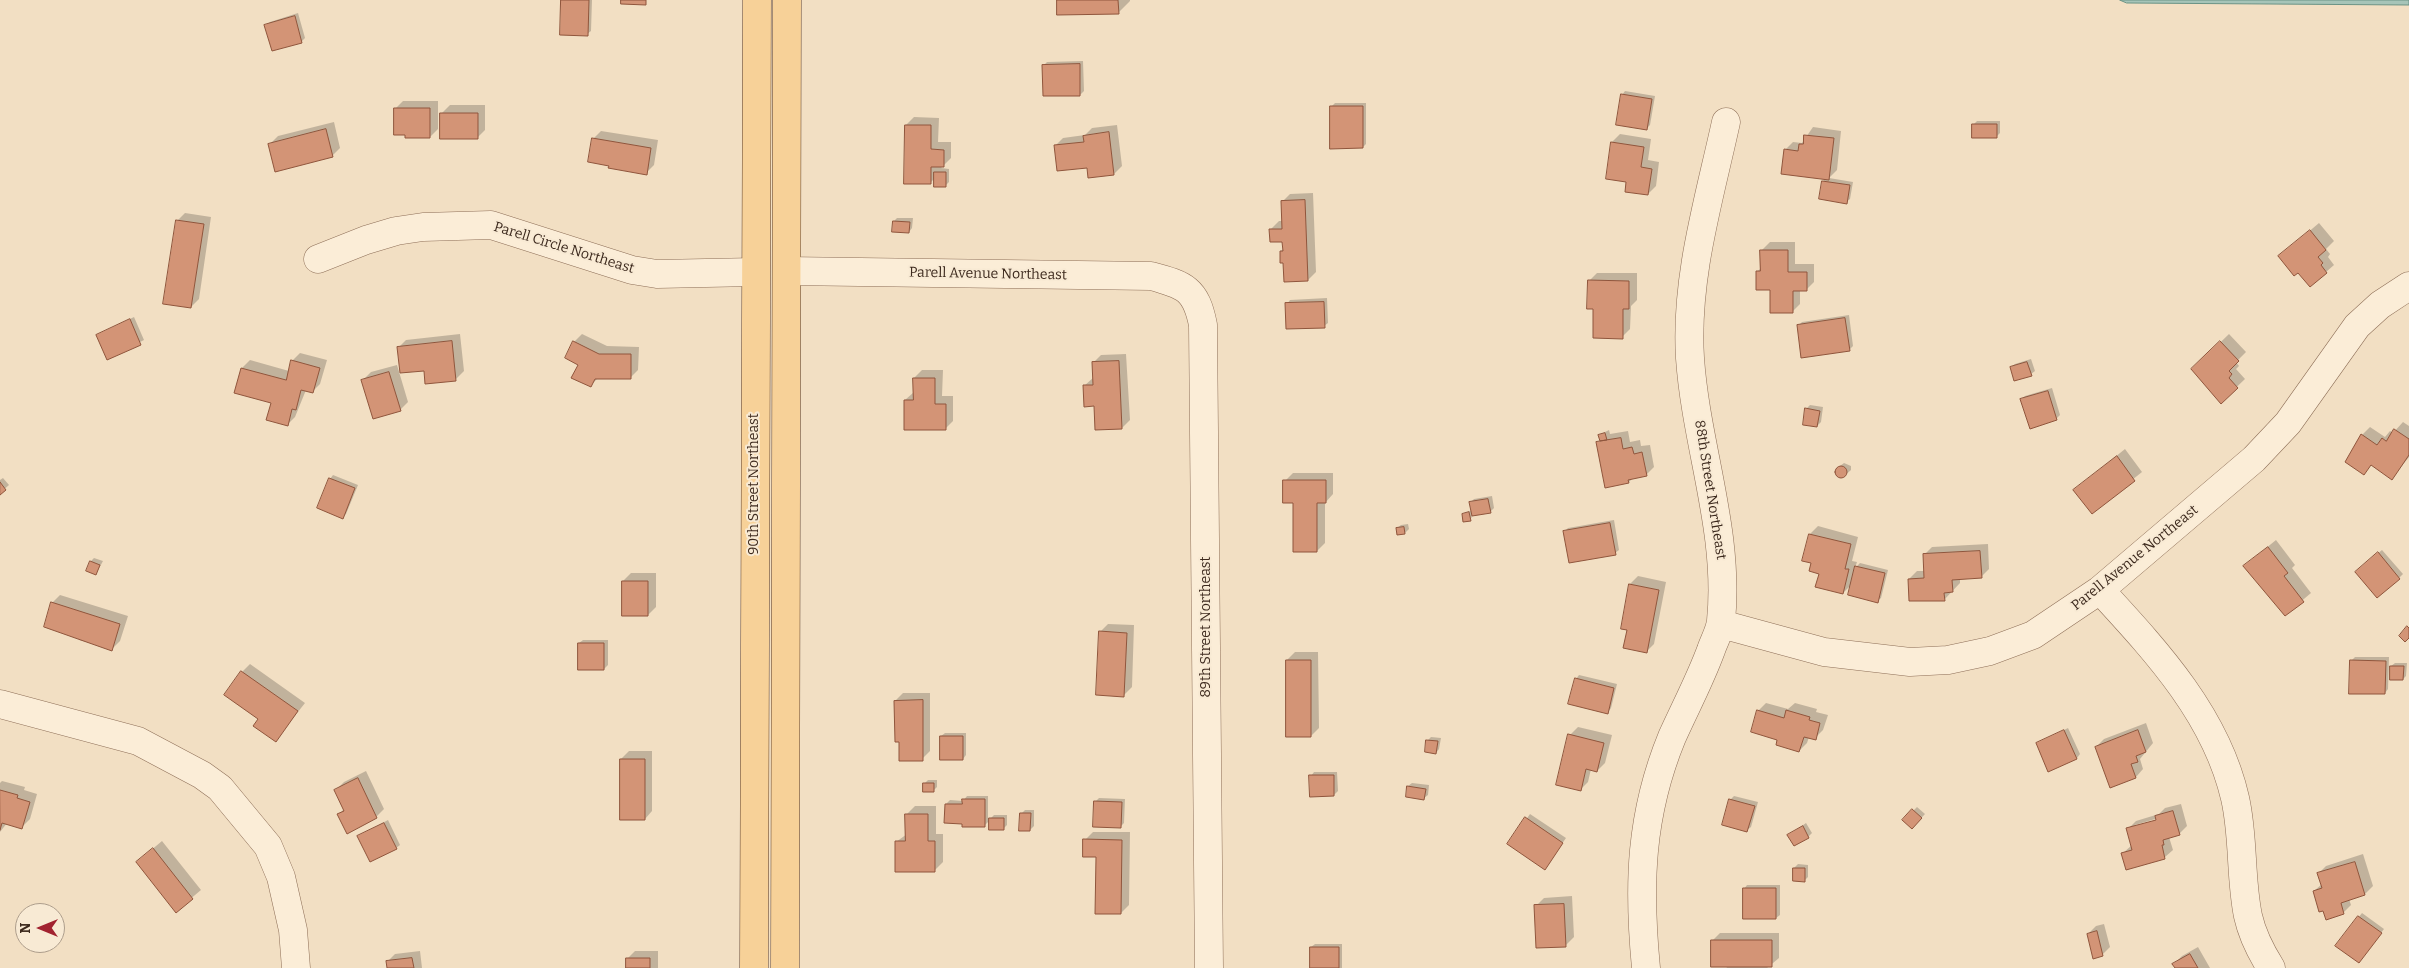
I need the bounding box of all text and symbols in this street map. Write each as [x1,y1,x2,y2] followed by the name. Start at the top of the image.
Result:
[492,219,636,277] street label: Parell Circle Northeast
[909,264,1067,284] street label: Parell Avenue Northeast
[746,413,762,555] street label: 90th Street Northeast
[1691,419,1729,561] street label: 88th Street Northeast
[2068,502,2202,614] street label: Parell Avenue Northeast
[1198,556,1214,698] street label: 89th Street Northeast
[15,903,65,953] north arrow
[17,923,34,933] text: N

